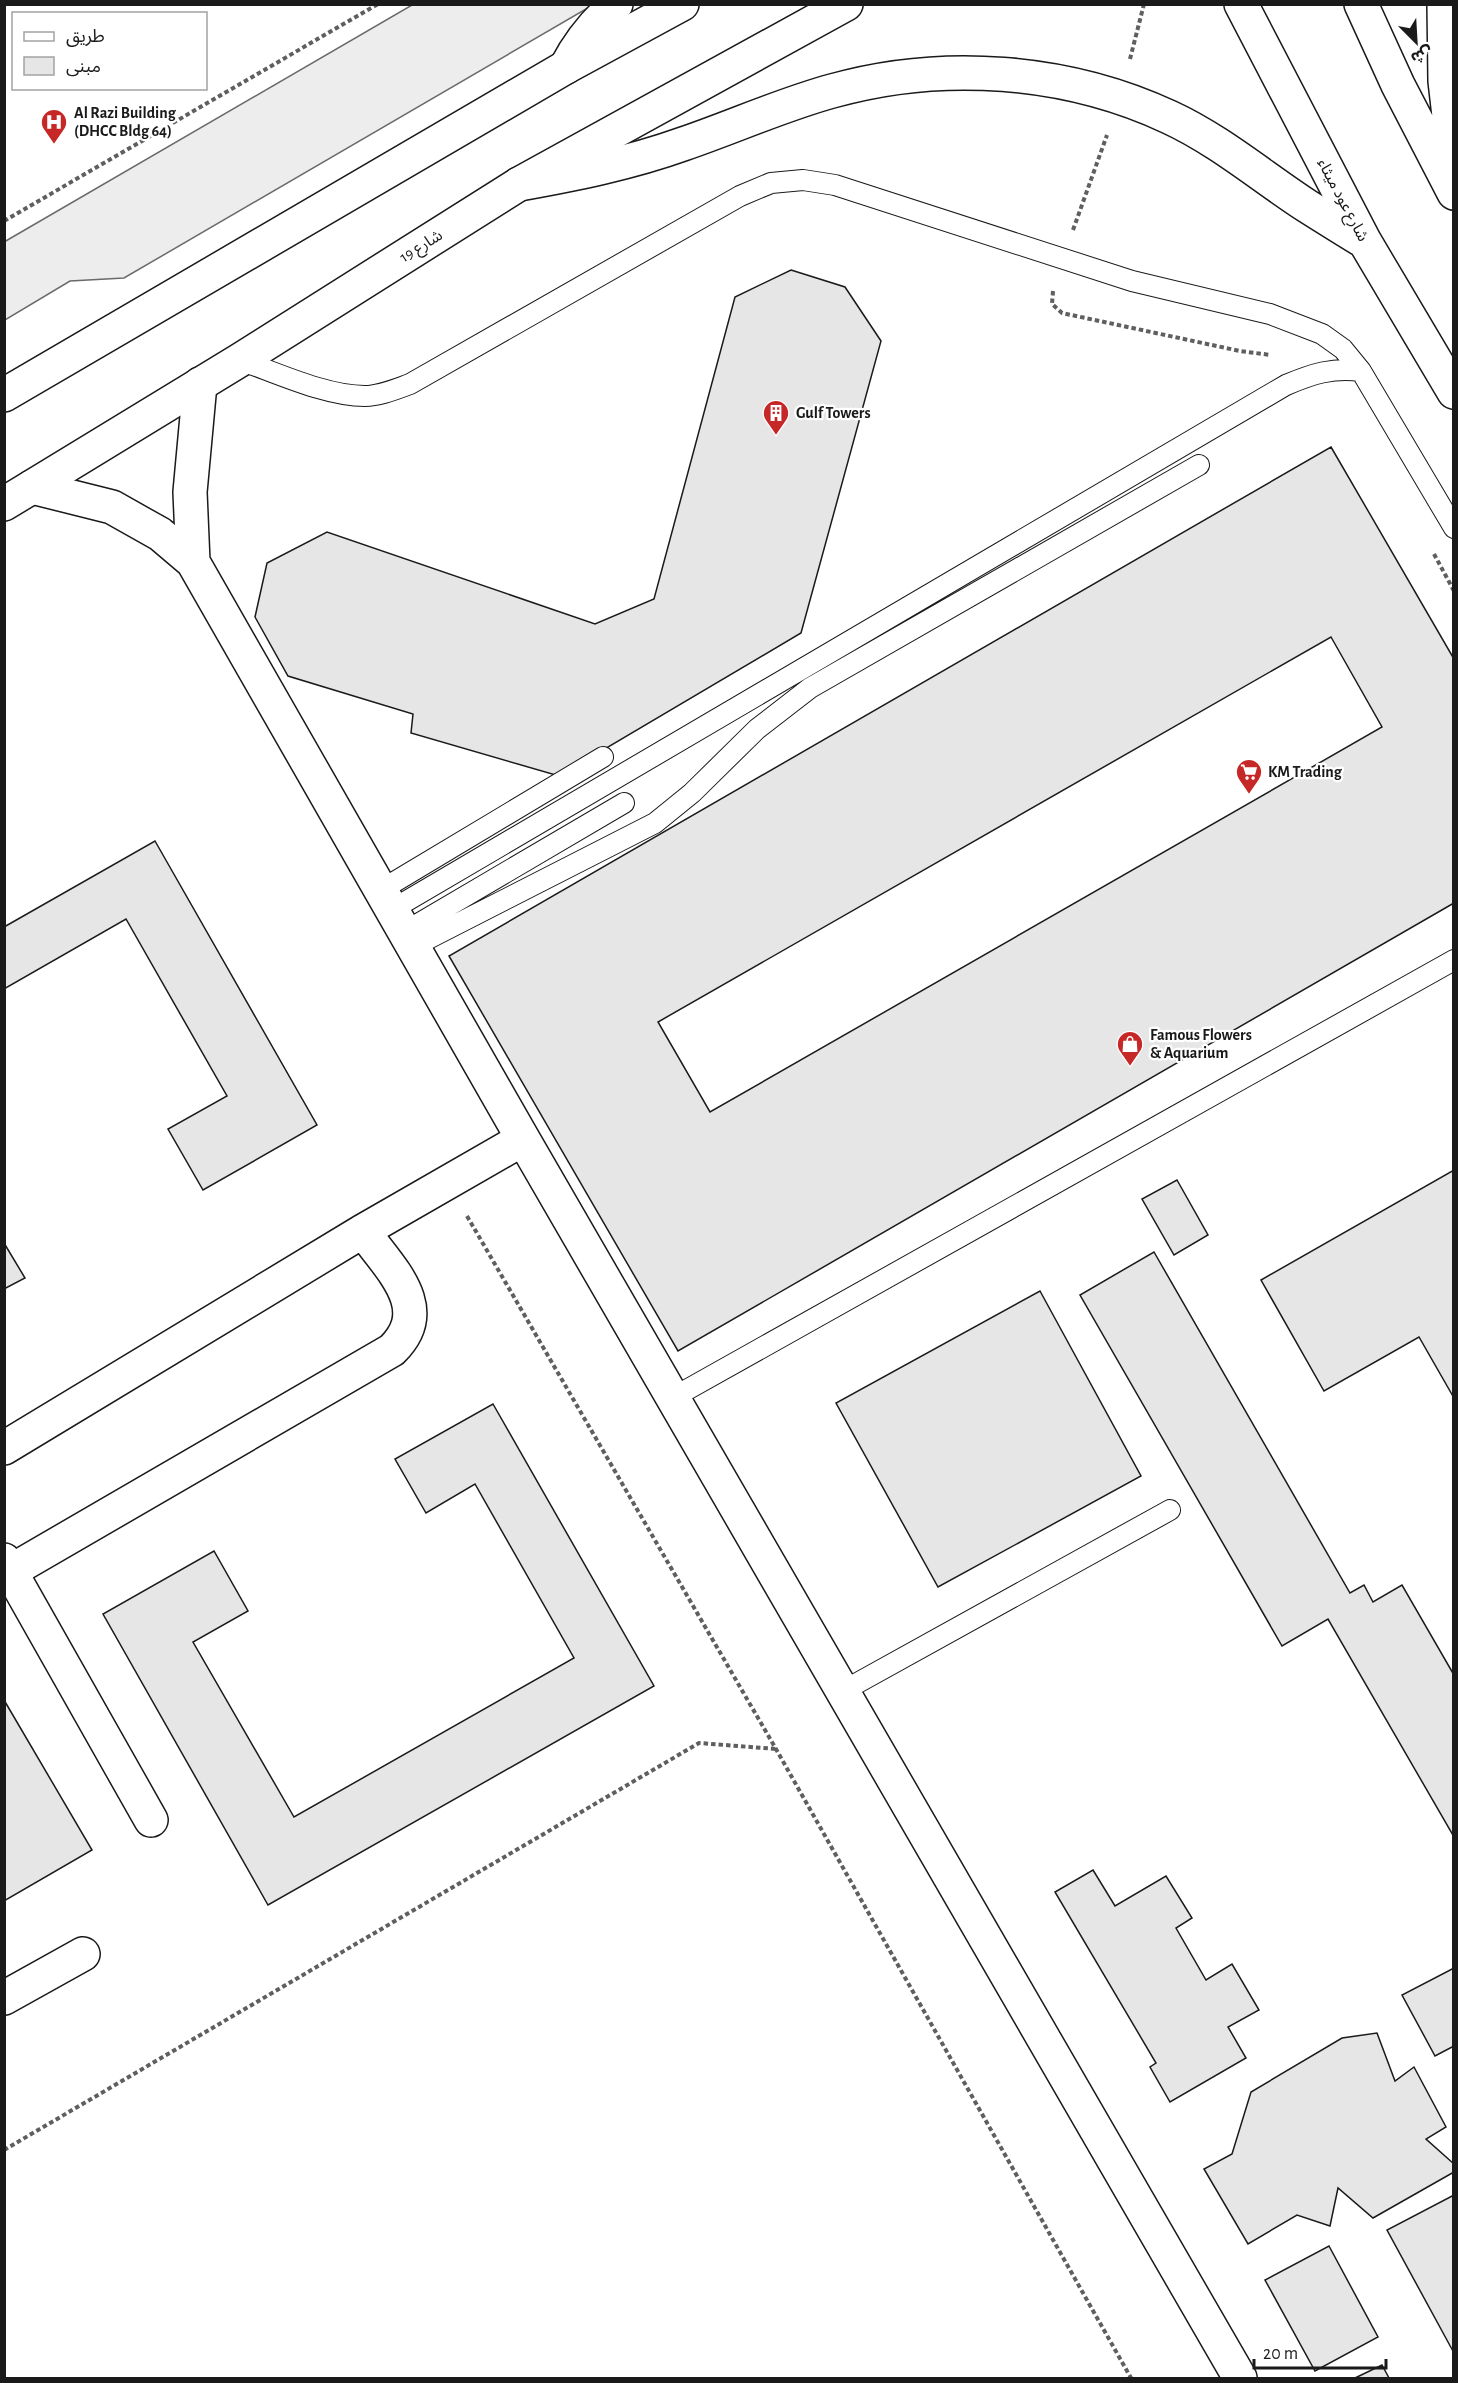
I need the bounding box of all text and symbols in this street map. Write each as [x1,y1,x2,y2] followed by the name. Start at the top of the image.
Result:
[12,12,207,90] legend
[1386,12,1446,72] north arrow
[66,28,105,47] text: طريق
[1408,42,1435,67] text: ش
[66,58,101,77] text: مبنى
[74,105,177,139] place label: Al Razi Building (DHCC Bldg 64)
[39,107,69,145] hospital icon: Al Razi Building (DHCC Bldg 64)
[1311,156,1371,246] street label: شارع عود ميثاء
[397,227,447,269] street label: شارع 19
[761,398,791,436] building icon: Gulf Towers
[796,405,871,421] place label: Gulf Towers
[1234,757,1264,795] supermarket icon: KM Trading
[1268,764,1343,780] place label: KM Trading
[1150,1027,1252,1061] place label: Famous Flowers & Aquarium
[1115,1029,1145,1067] shop icon: Famous Flowers & Aquarium
[1254,2332,1386,2370] scale bar
[1263,2345,1298,2363] text: 20 m

